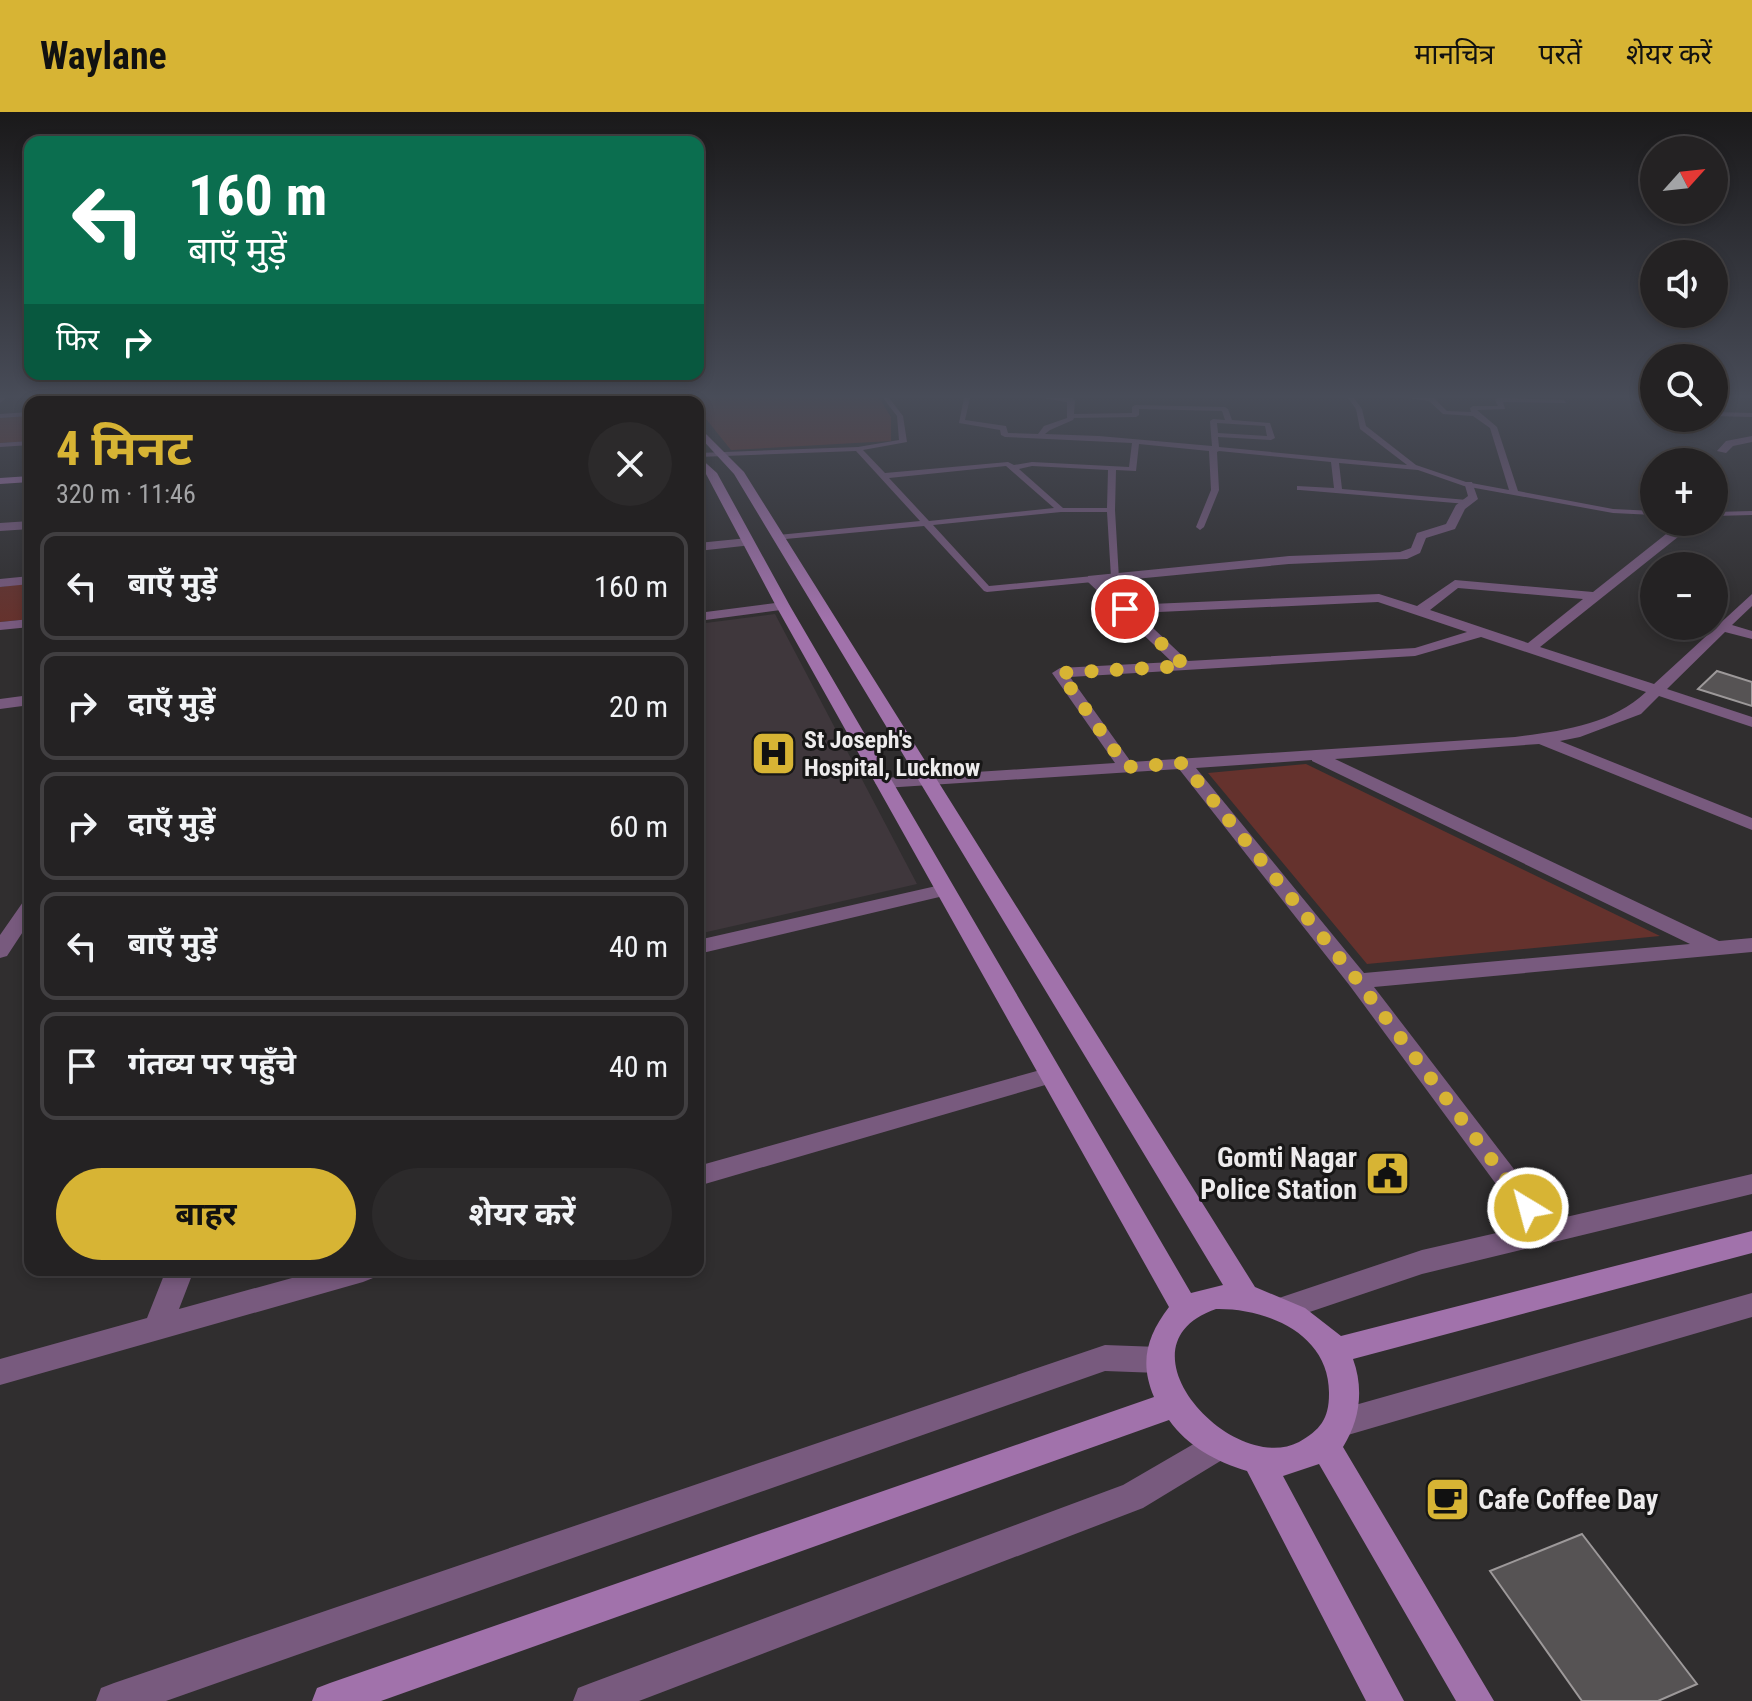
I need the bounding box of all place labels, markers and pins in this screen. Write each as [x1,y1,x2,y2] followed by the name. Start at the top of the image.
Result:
[1091,575,1159,643] pin
[804,726,980,782] place label: St Joseph's Hospital, Lucknow
[749,730,797,778] hospital icon: St Joseph's Hospital, Lucknow
[1200,1141,1357,1206] place label: Gomti Nagar Police Station
[1364,1149,1412,1197] public building icon: Gomti Nagar Police Station
[1423,1475,1471,1523] cafe icon: Cafe Coffee Day
[1478,1483,1659,1516] place label: Cafe Coffee Day

